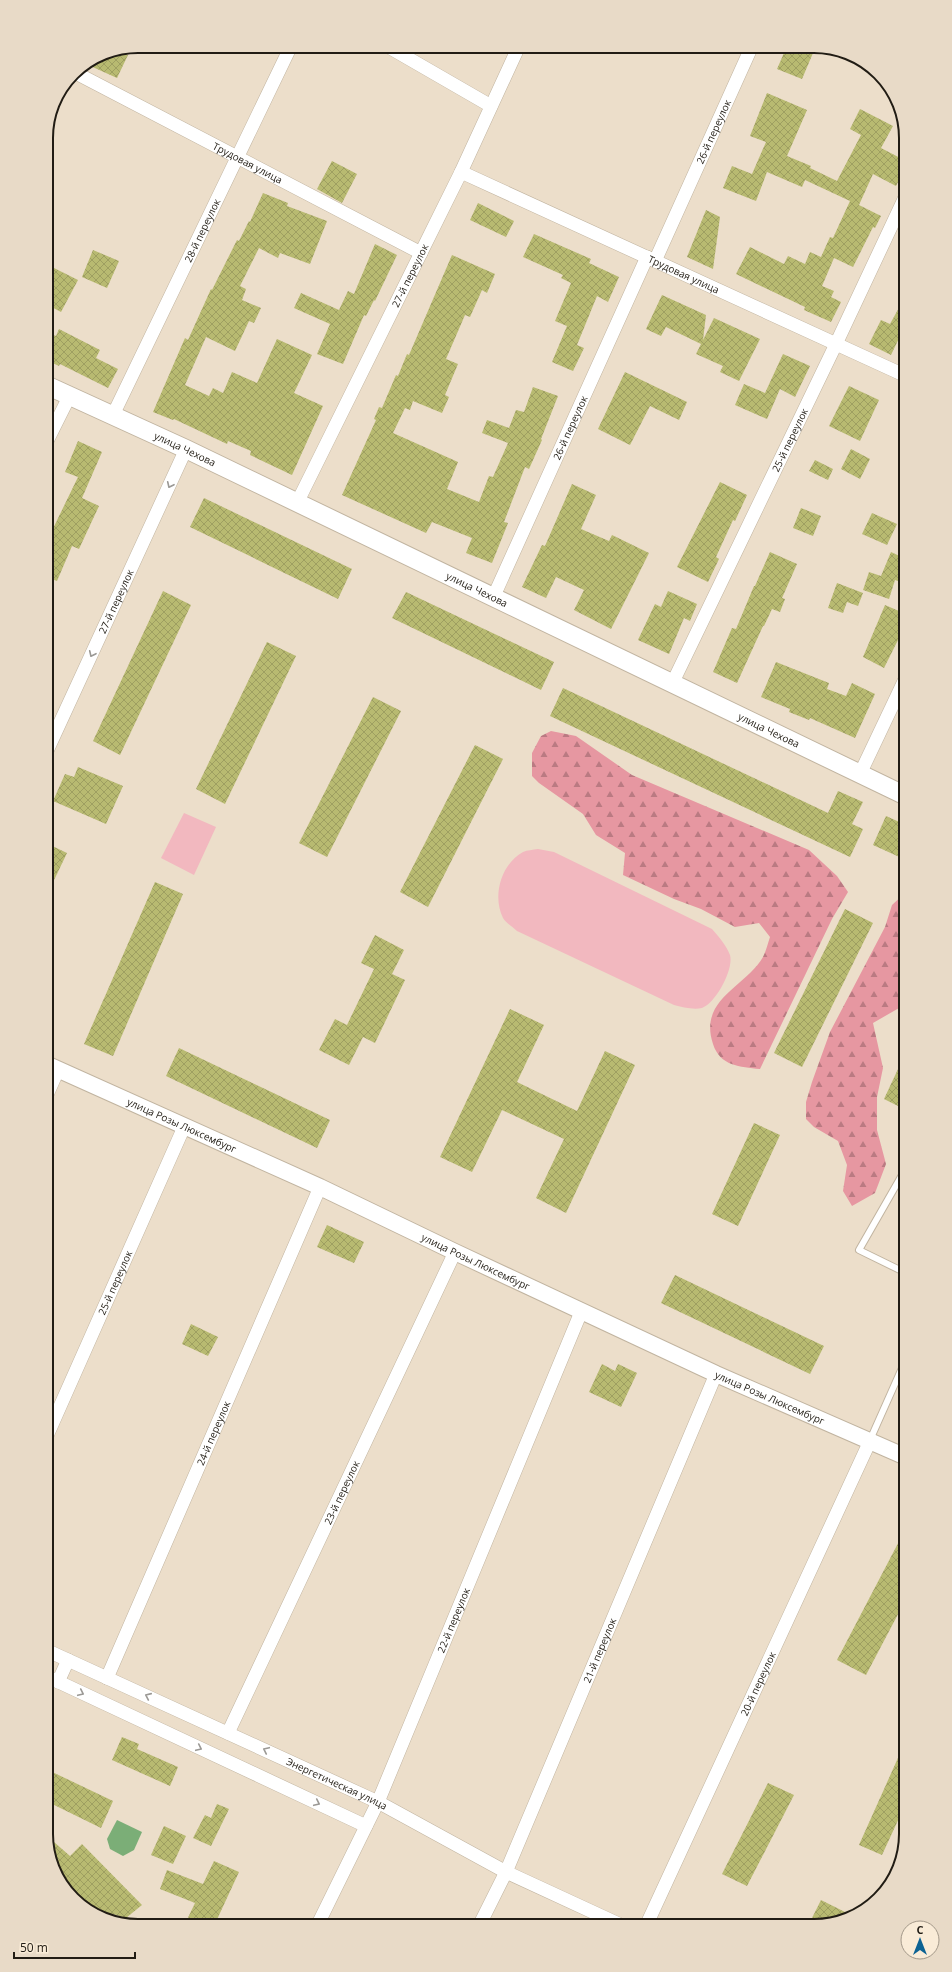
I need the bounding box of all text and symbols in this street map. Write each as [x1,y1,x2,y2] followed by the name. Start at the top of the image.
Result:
[693,96,734,166] street label: 26-й переулок
[210,139,285,187] street label: Трудовая улица
[181,195,224,265] street label: 28-й переулок
[388,241,432,309] street label: 27-й переулок
[646,252,722,296] street label: Трудовая улица
[549,392,591,462] street label: 26-й переулок
[768,405,811,474] street label: 25-й переулок
[152,428,218,469] street label: улица Чехова
[167,481,175,488] one-way arrow
[95,566,137,636] street label: 27-й переулок
[444,568,510,610] street label: улица Чехова
[89,649,97,657] one-way arrow
[736,709,802,751] street label: улица Чехова
[125,1094,239,1156] street label: улица Розы Люксембург
[419,1230,533,1293] street label: улица Розы Люксембург
[95,1247,136,1317] street label: 25-й переулок
[713,1367,827,1428] street label: улица Розы Люксембург
[193,1398,234,1468] street label: 24-й переулок
[320,1457,363,1527] street label: 23-й переулок
[434,1585,473,1655] street label: 22-й переулок
[580,1615,620,1685] street label: 21-й переулок
[737,1649,779,1718] street label: 20-й переулок
[77,1688,85,1696] one-way arrow
[144,1693,151,1701] one-way arrow
[195,1743,202,1751] one-way arrow
[263,1747,270,1755] one-way arrow
[284,1754,390,1813] street label: Энергетическая улица
[313,1798,320,1806] one-way arrow
[900,1920,940,1960] north arrow
[916,1922,924,1937] text: С
[14,1934,135,1960] scale bar
[20,1939,48,1956] text: 50 m

